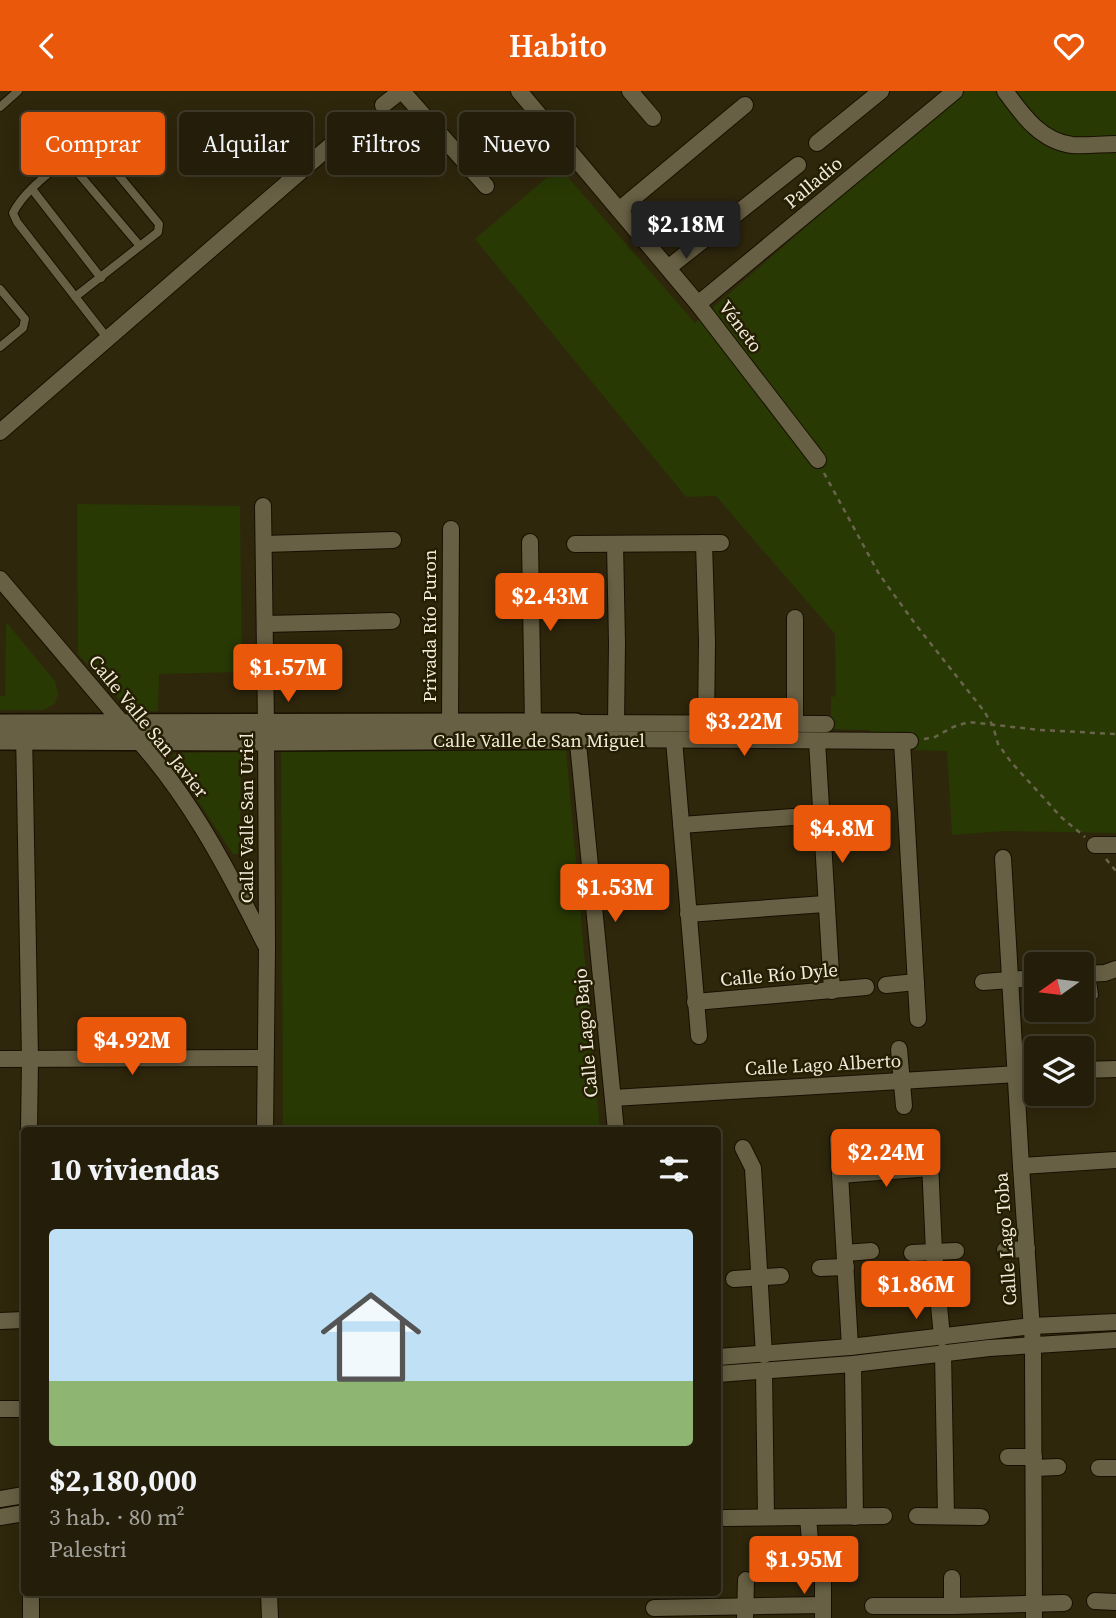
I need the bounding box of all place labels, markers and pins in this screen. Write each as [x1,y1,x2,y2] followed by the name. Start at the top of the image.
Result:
[629,201,743,261] pin: $2.18M
[493,573,607,633] pin: $2.43M
[231,645,345,704] pin: $1.57M
[687,699,801,758] pin: $3.22M
[793,805,891,865] pin: $4.8M
[558,865,672,924] pin: $1.53M
[75,1017,189,1077] pin: $4.92M
[829,1129,943,1189] pin: $2.24M
[859,1261,973,1321] pin: $1.86M
[747,1537,861,1596] pin: $1.95M

